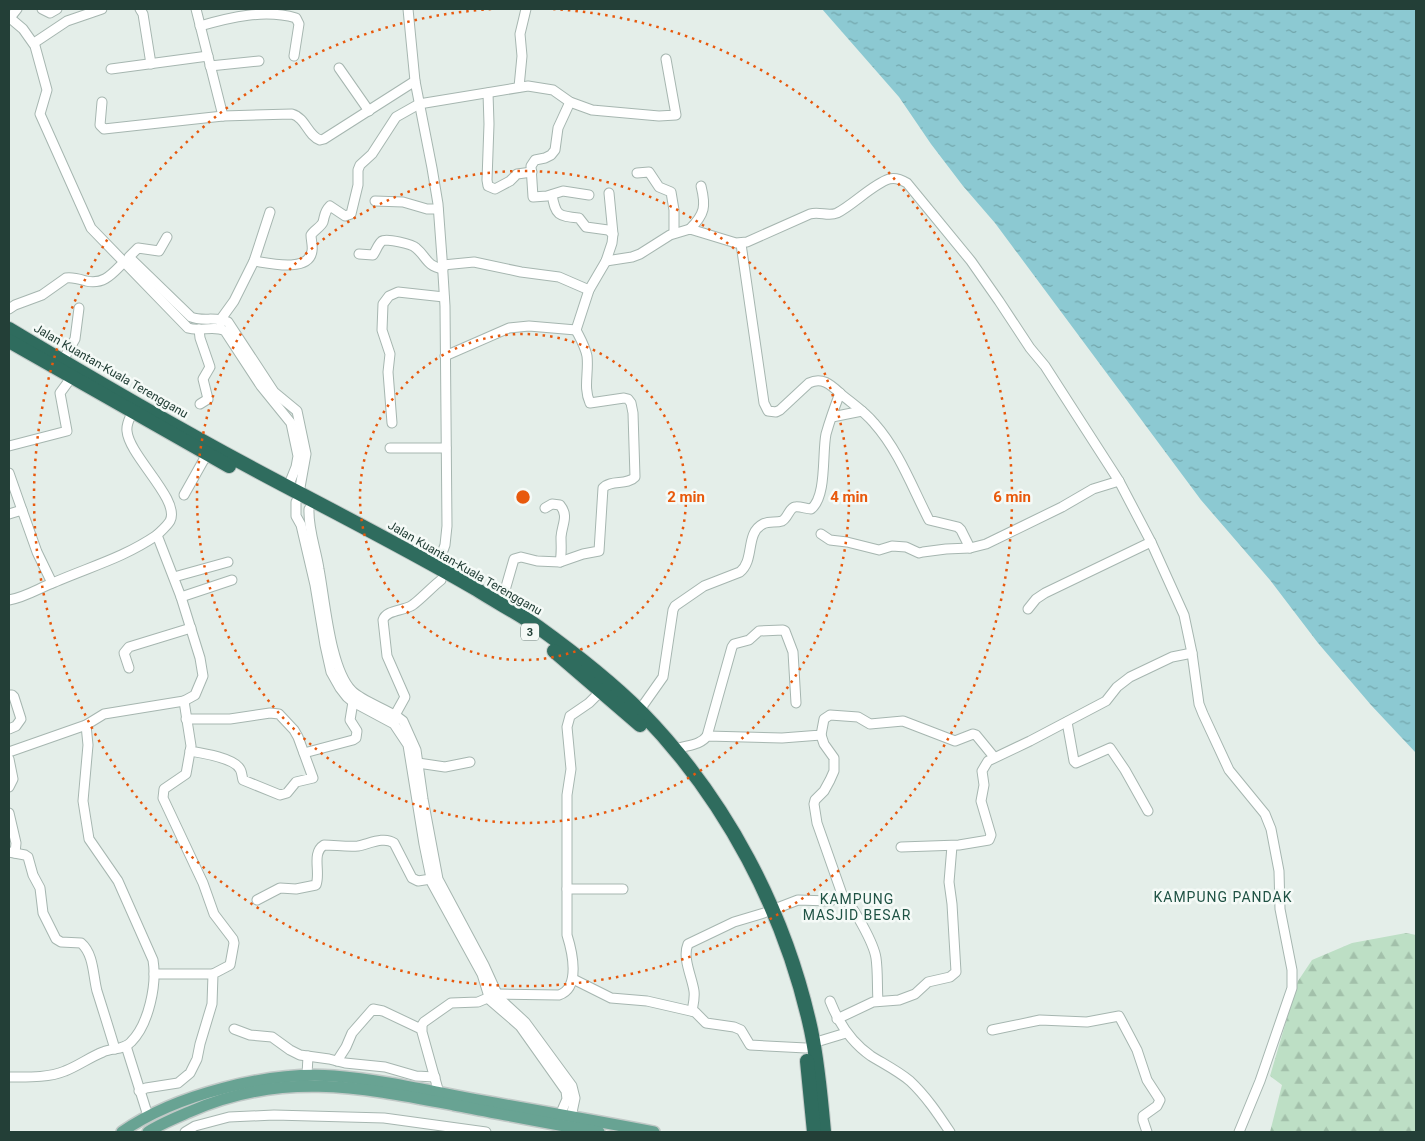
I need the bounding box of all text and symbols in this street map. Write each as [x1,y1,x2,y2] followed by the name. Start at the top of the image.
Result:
[31,321,191,421] street label: Jalan Kuantan-Kuala Terengganu
[514,488,532,506] centre of rings
[667,488,705,506] text: 2 min
[830,488,868,506] text: 4 min
[993,488,1031,506] text: 6 min
[385,518,545,618] street label: Jalan Kuantan-Kuala Terengganu
[521,624,539,640] road number: 3
[1153,889,1293,905] district label: KAMPUNG PANDAK
[803,891,911,923] district label: KAMPUNG MASJID BESAR

